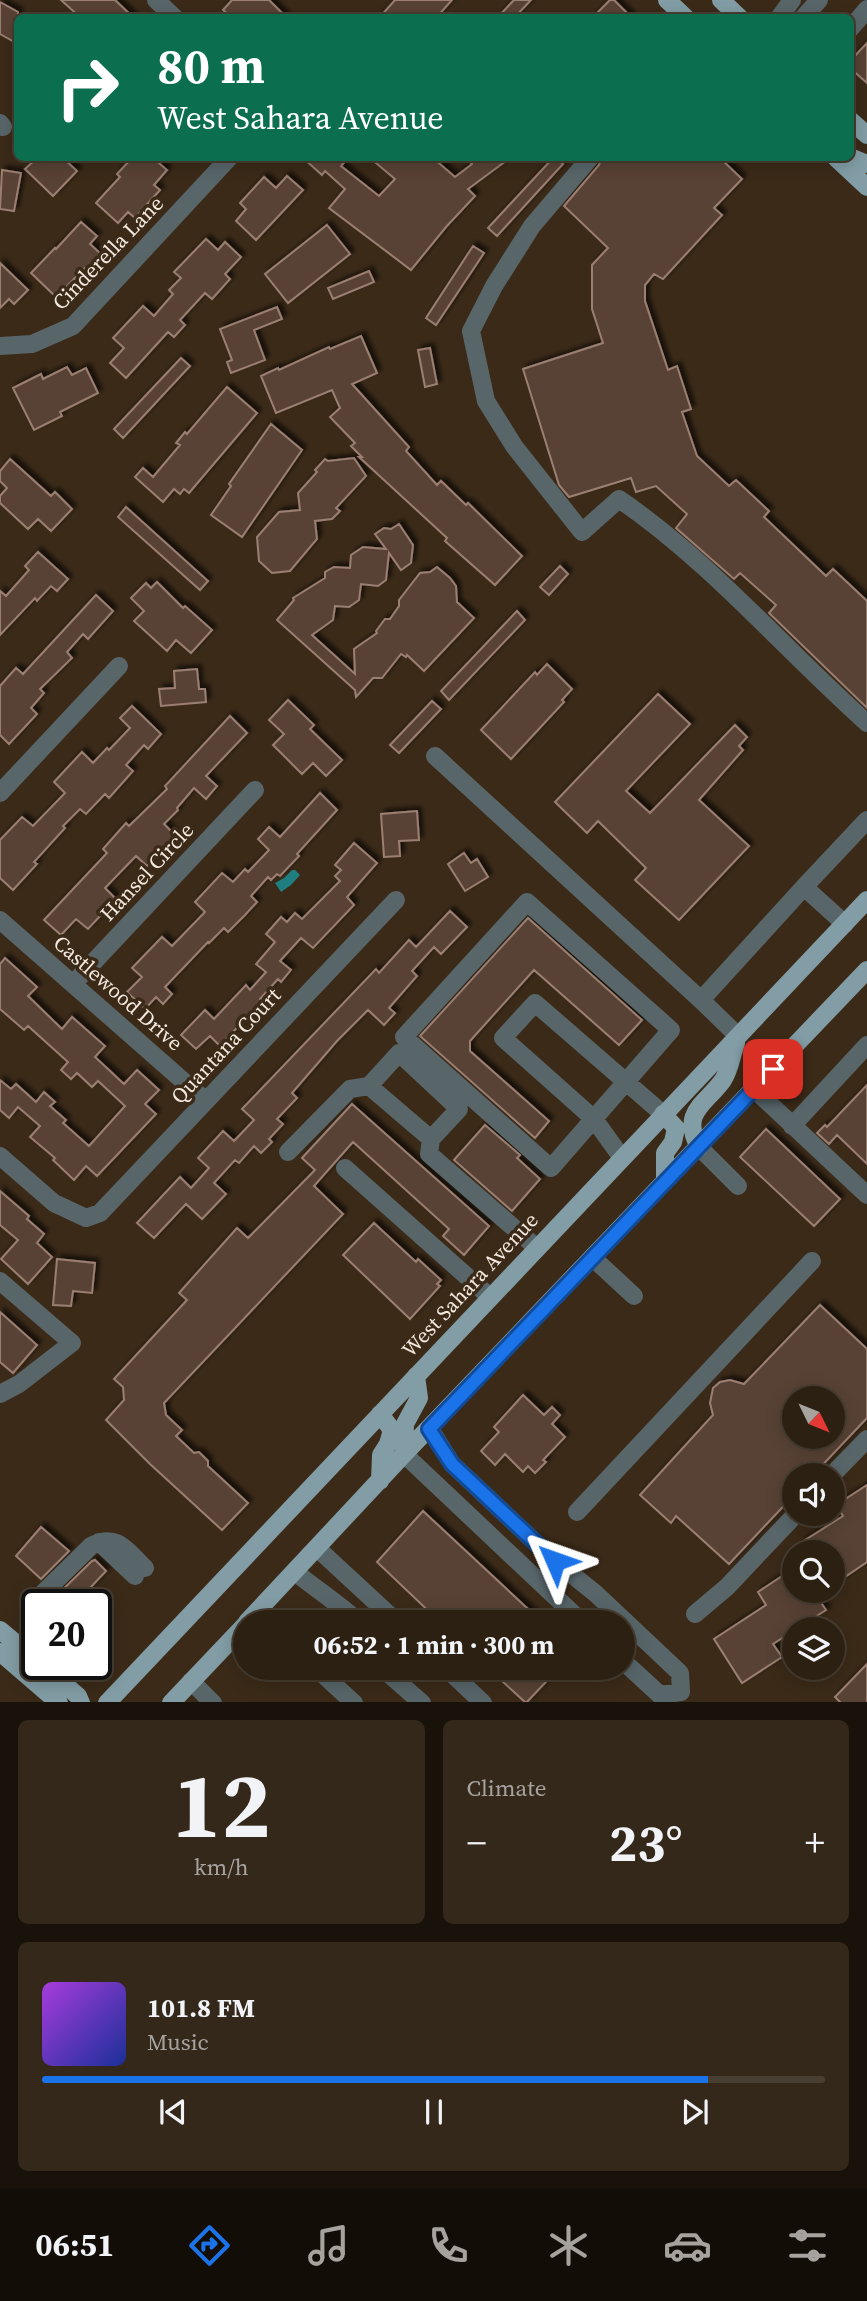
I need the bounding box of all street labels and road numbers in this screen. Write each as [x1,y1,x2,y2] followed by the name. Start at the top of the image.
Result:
[46,189,170,316] street label: Cinderella Lane
[93,816,200,927] street label: Hansel Circle
[47,928,189,1057] street label: Castlewood Drive
[164,981,287,1110] street label: Quantana Court
[395,1206,544,1363] street label: West Sahara Avenue

